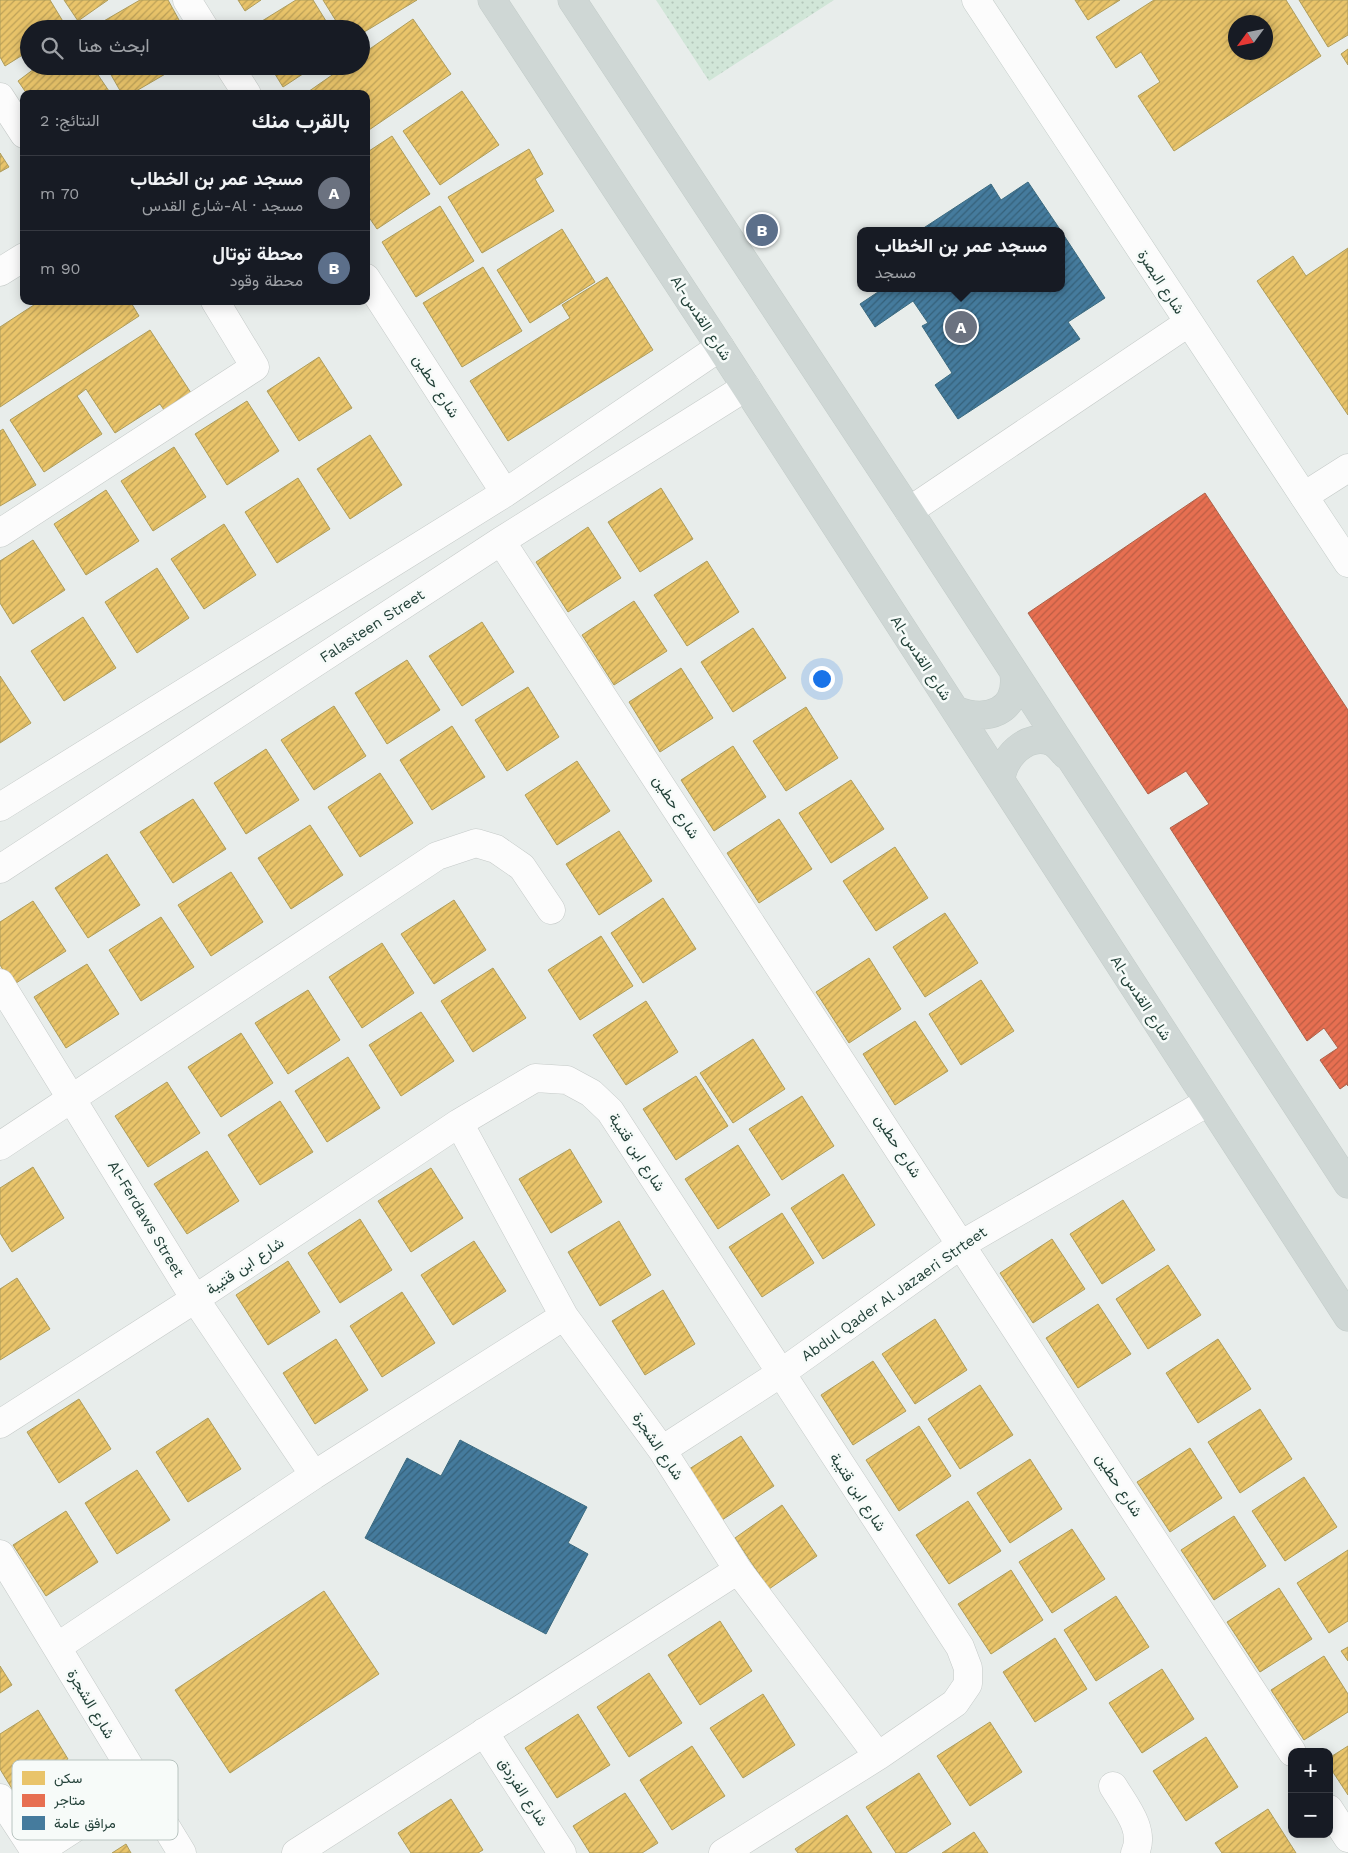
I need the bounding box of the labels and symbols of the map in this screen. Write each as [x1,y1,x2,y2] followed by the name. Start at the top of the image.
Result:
[1228,15,1273,60] north arrow
[746,211,778,249] pin: B
[1132,247,1188,319] street label: شارع البصرة
[665,272,735,365] street label: Al-شارع القدس
[945,308,977,346] pin: A
[407,351,463,422] street label: شارع حطين
[316,585,428,667] street label: Falasteen Street
[885,612,955,705] street label: Al-شارع القدس
[809,666,835,692] your location
[647,772,703,843] street label: شارع حطين
[1105,952,1175,1045] street label: Al-شارع القدس
[603,1109,669,1196] street label: شارع ابن قتيبة
[869,1111,925,1182] street label: شارع حطين
[104,1158,188,1281] street label: Al-Ferdaws Street
[798,1222,991,1365] street label: Abdul Qader Al Jazaeri Strteet
[203,1233,289,1300] street label: شارع ابن قتيبة
[627,1409,687,1484] street label: شارع الشجرة
[824,1449,890,1536] street label: شارع ابن قتيبة
[1090,1450,1146,1521] street label: شارع حطين
[62,1666,119,1743] street label: شارع الشجرة
[493,1755,552,1831] street label: شارع الفرزدق
[12,1760,178,1840] legend
[54,1770,82,1787] text: سكن
[53,1792,85,1809] text: متاجر
[54,1815,116,1832] text: مرافق عامة

